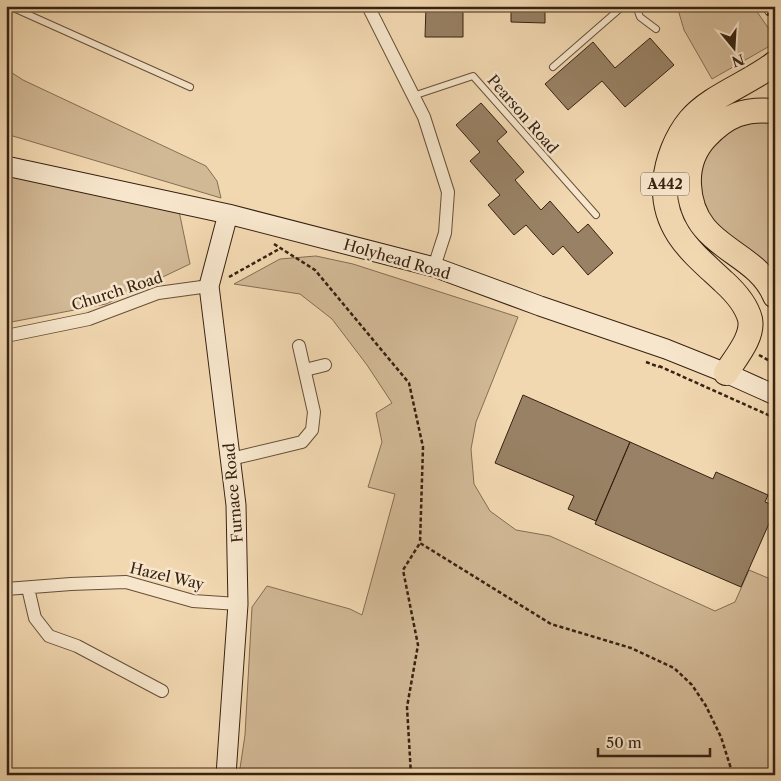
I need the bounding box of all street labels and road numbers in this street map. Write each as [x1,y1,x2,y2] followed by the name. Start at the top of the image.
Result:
[484,71,562,157] street label: Pearson Road
[641,172,689,195] road number: A442
[341,235,453,283] street label: Holyhead Road
[69,267,165,315] street label: Church Road
[219,442,247,544] street label: Furnace Road
[128,558,207,594] street label: Hazel Way

